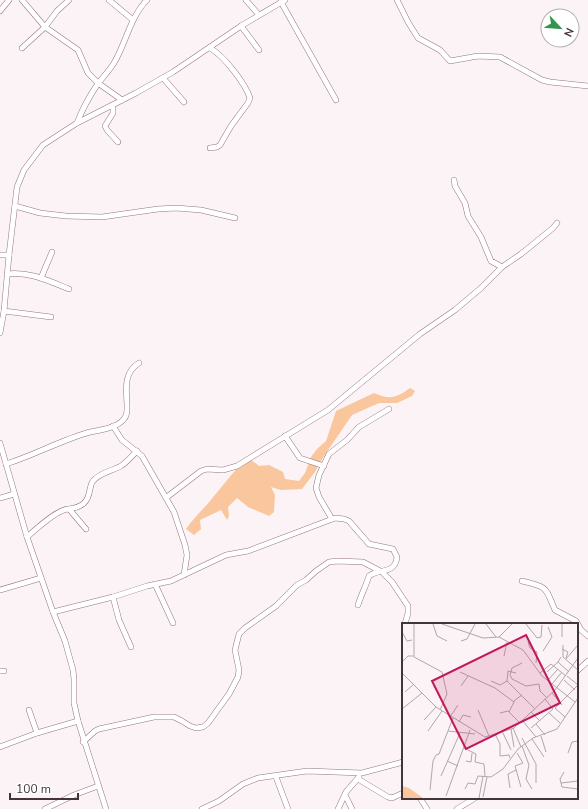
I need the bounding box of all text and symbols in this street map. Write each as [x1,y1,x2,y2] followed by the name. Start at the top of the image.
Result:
[540,8,580,48] north arrow
[560,25,577,39] text: N
[402,623,578,799] inset map
[10,775,78,801] scale bar
[16,781,51,797] text: 100 m

